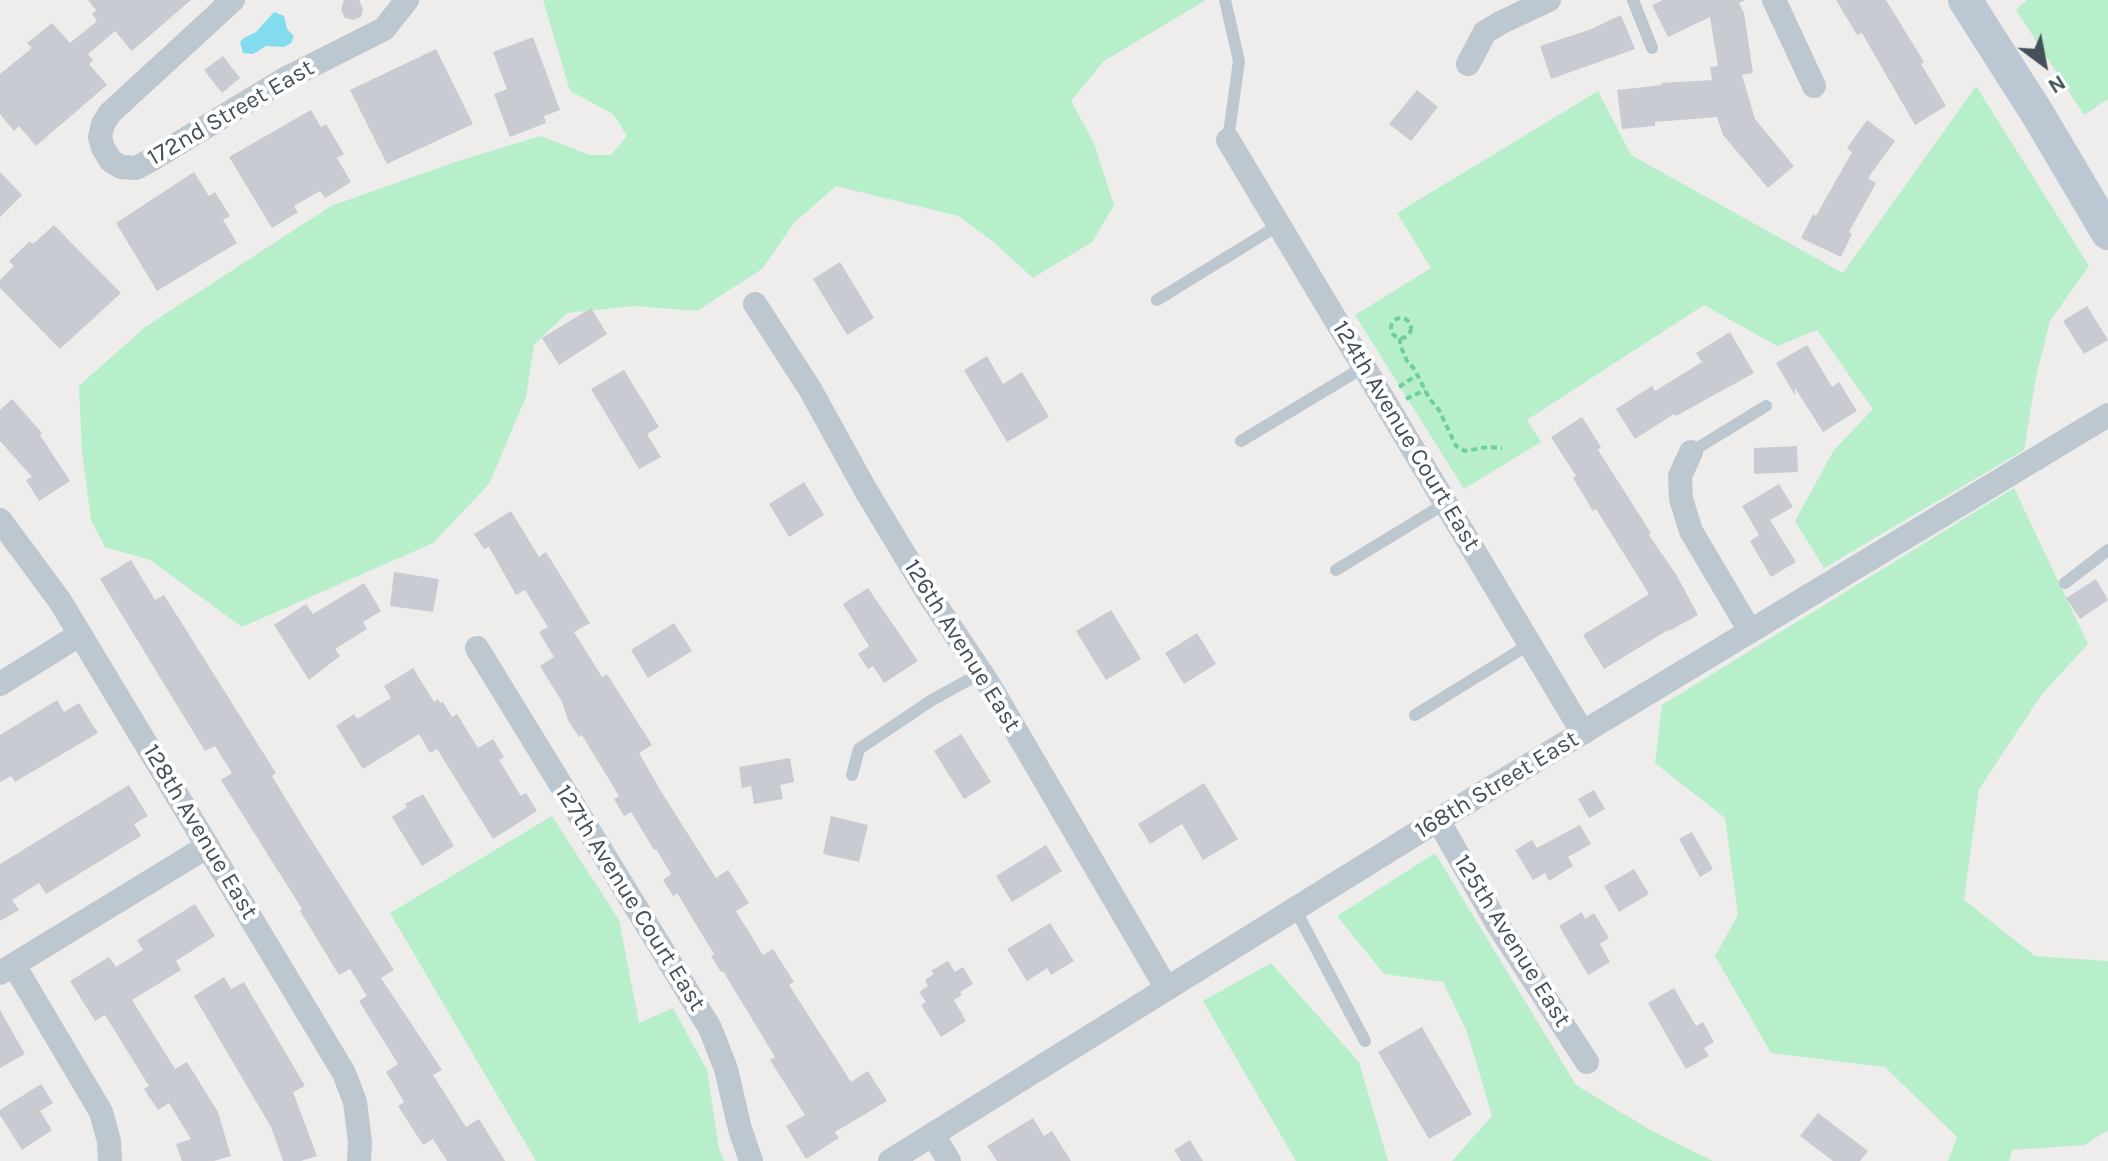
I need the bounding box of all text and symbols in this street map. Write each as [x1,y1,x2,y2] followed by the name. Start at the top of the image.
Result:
[2004,24,2084,104] north arrow
[143,54,319,172] street label: 172nd Street East
[2043,69,2070,100] text: N
[1326,316,1486,556] street label: 124th Avenue Court East
[897,554,1027,738] street label: 126th Avenue East
[1410,725,1584,845] street label: 168th Street East
[136,739,264,925] street label: 128th Avenue East
[549,780,711,1016] street label: 127th Avenue Court East
[1447,850,1577,1032] street label: 125th Avenue East

